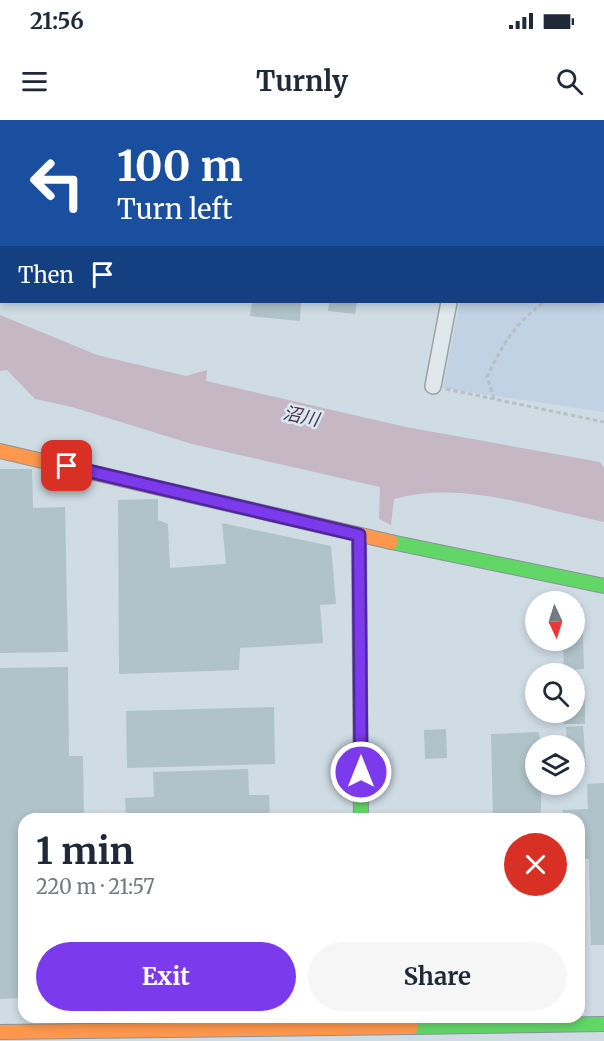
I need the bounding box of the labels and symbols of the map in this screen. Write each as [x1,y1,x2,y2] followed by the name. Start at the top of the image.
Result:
[281,401,323,431] water label: 沼川
[41,440,92,491] pin
[525,591,585,651] north arrow
[329,740,393,804] position arrow

